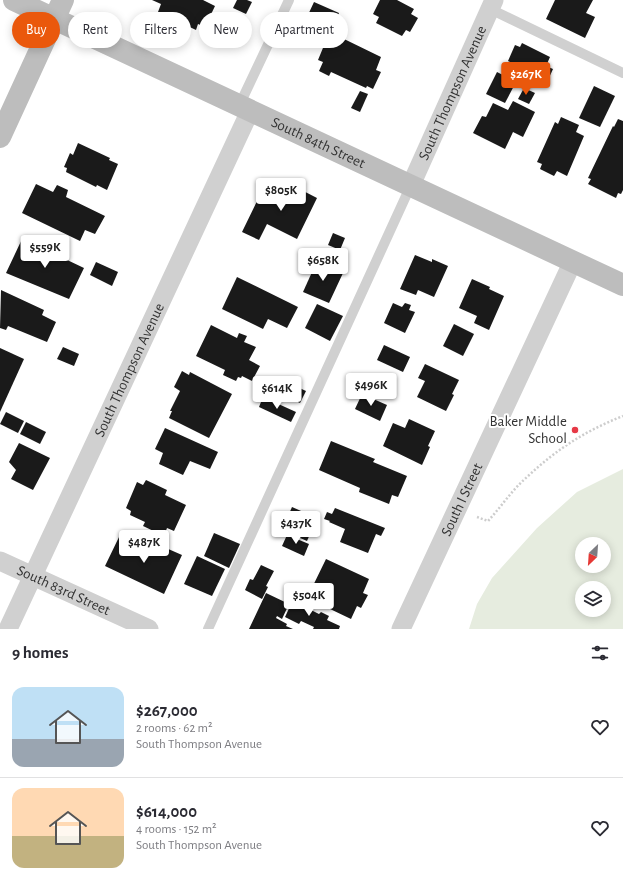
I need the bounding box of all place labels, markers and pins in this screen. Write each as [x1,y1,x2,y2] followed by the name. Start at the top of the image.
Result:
[498,62,554,96] pin: $267K
[253,178,309,212] pin: $805K
[17,235,73,269] pin: $559K
[295,248,351,282] pin: $658K
[343,373,399,407] pin: $496K
[249,376,305,410] pin: $614K
[490,414,567,446] place label: Baker Middle School
[570,425,580,435] marker: Baker Middle School
[268,511,324,545] pin: $437K
[116,530,172,564] pin: $487K
[281,583,337,617] pin: $504K

